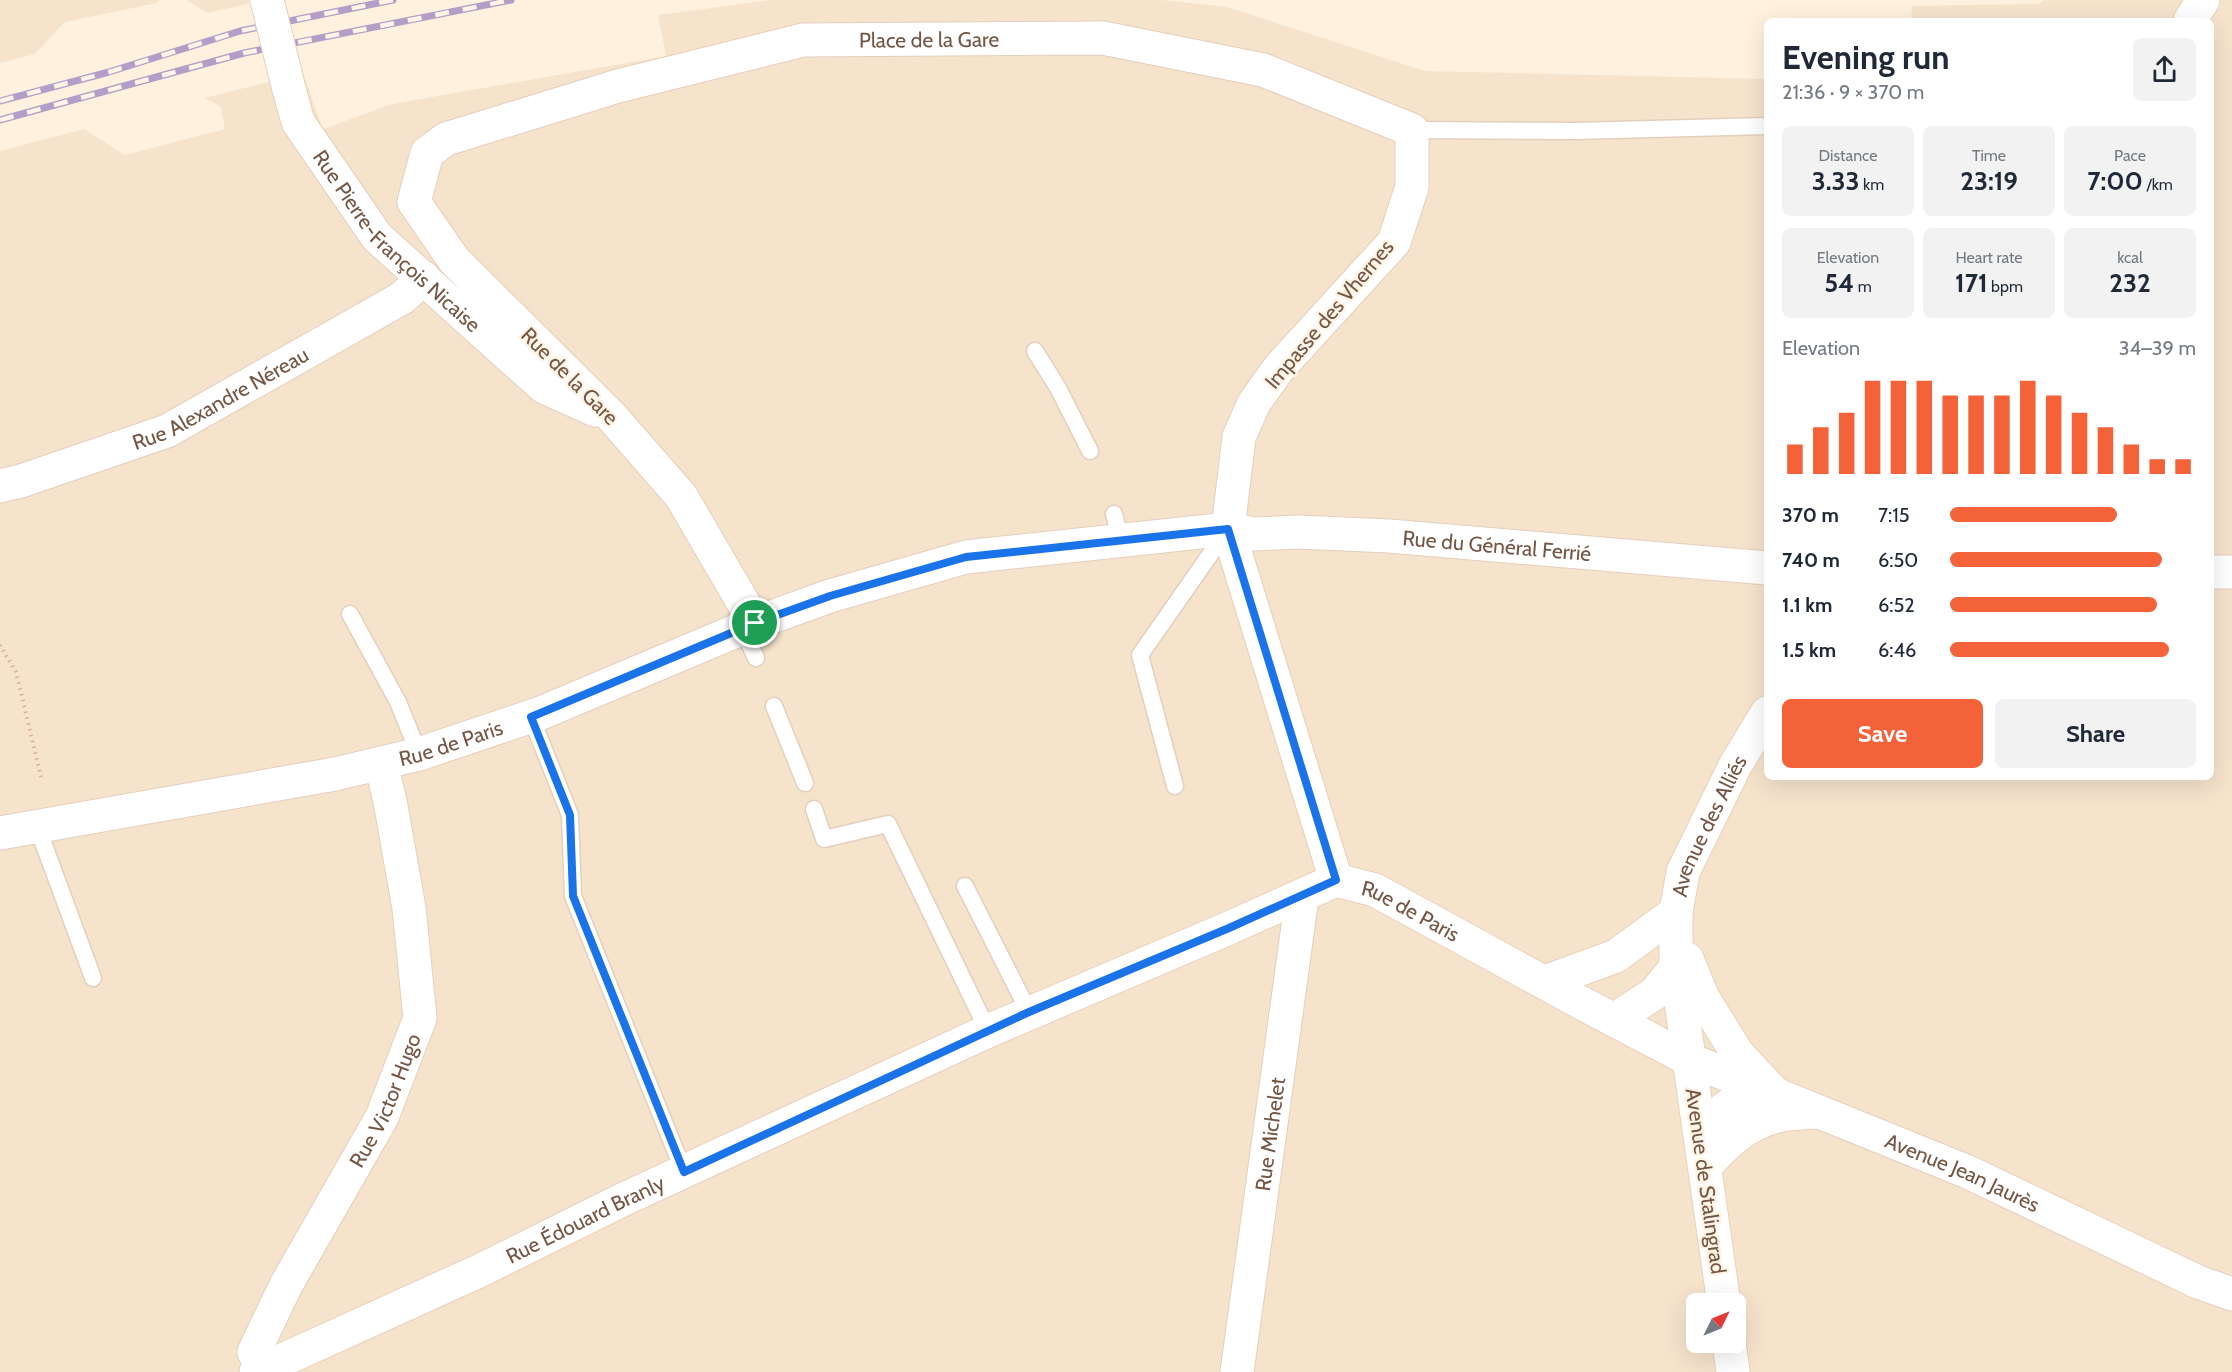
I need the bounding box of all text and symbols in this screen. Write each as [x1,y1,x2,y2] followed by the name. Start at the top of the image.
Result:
[859,26,999,52] street label: Place de la Gare
[1782,37,1949,77] text: Evening run
[2133,38,2196,101] button: share
[1782,80,1924,104] text: 21:36 · 9 × 370 m
[308,145,486,337] street label: Rue Pierre-François Nicaise
[1819,146,1877,165] text: Distance
[1972,146,2006,165] text: Time
[2114,146,2146,165] text: Pace
[1812,165,1860,197] text: 3.33
[1960,165,2018,197] text: 23:19
[2087,165,2143,197] text: 7:00
[1860,175,1884,194] text: km
[2143,175,2173,194] text: /km
[1259,234,1399,394] street label: Impasse des Vhernes
[1817,248,1879,267] text: Elevation
[1956,248,2022,267] text: Heart rate
[2117,248,2143,267] text: kcal
[1824,267,1854,299] text: 54
[1955,267,1988,299] text: 171
[2109,267,2151,299] text: 232
[1854,277,1872,296] text: m
[1988,277,2023,296] text: bpm
[516,322,624,430] street label: Rue de la Gare
[1782,336,1860,360] text: Elevation
[2119,336,2196,360] text: 34–39 m
[129,341,312,454] street label: Rue Alexandre Néreau
[1782,503,1839,527] text: 370 m
[1878,503,1910,527] text: 7:15
[1402,525,1593,566] street label: Rue du Général Ferrié
[1782,548,1840,572] text: 740 m
[1878,548,1918,572] text: 6:50
[1782,593,1832,617] text: 1.1 km
[1878,593,1915,617] text: 6:52
[729,597,780,648] pin
[738,606,771,639] icon: arrive
[1782,638,1836,662] text: 1.5 km
[1878,638,1916,662] text: 6:46
[1782,699,1983,768] button: Save
[1995,699,2196,768] button: Share
[396,714,506,771] street label: Rue de Paris
[1666,750,1751,899] street label: Avenue des Alliés
[1359,875,1464,947] street label: Rue de Paris
[344,1030,425,1172] street label: Rue Victor Hugo
[1249,1076,1290,1193] street label: Rue Michelet
[1681,1086,1731,1276] street label: Avenue de Stalingrad
[1882,1128,2044,1217] street label: Avenue Jean Jaurès
[502,1169,669,1268] street label: Rue Édouard Branly
[1686,1293,1746,1353] north arrow
[1686,1293,1746,1353] map controls

